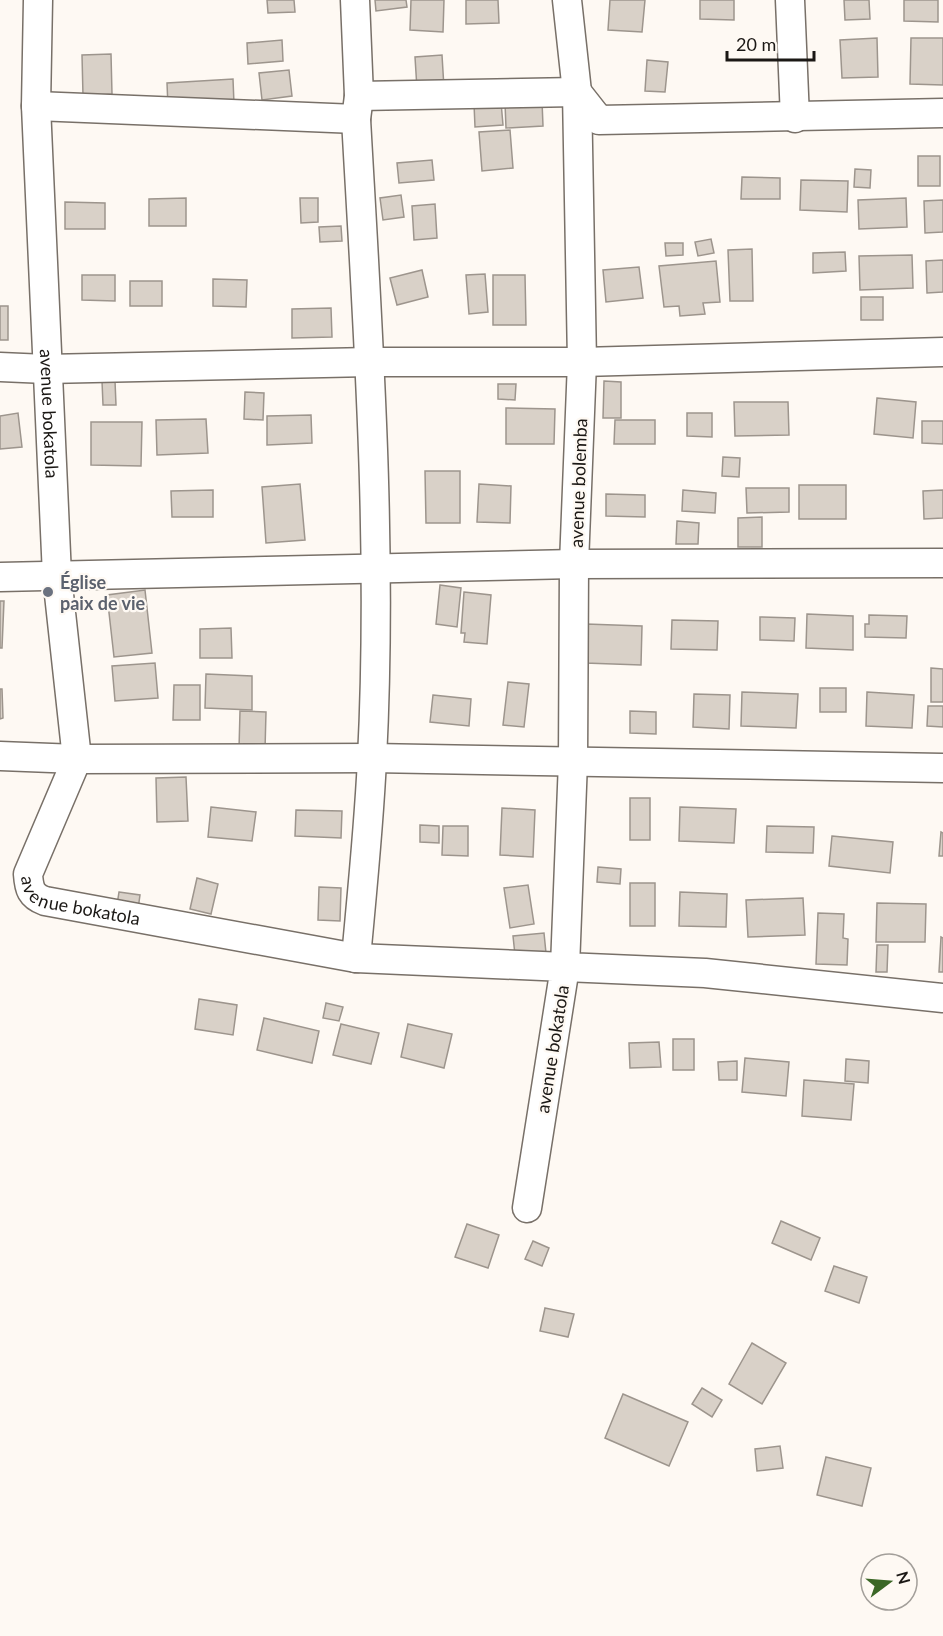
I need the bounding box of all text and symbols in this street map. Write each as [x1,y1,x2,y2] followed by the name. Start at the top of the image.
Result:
[727,24,814,62] scale bar
[736,33,776,55] text: 20 m
[36,348,64,479] street label: avenue bokatola
[565,418,591,548] street label: avenue bolemba
[60,571,146,614] place label: Église paix de vie
[41,585,55,599] marker: Église paix de vie
[17,875,142,929] street label: avenue bokatola
[531,983,573,1115] street label: avenue bokatola
[859,1552,919,1612] north arrow
[893,1569,915,1586] text: N

